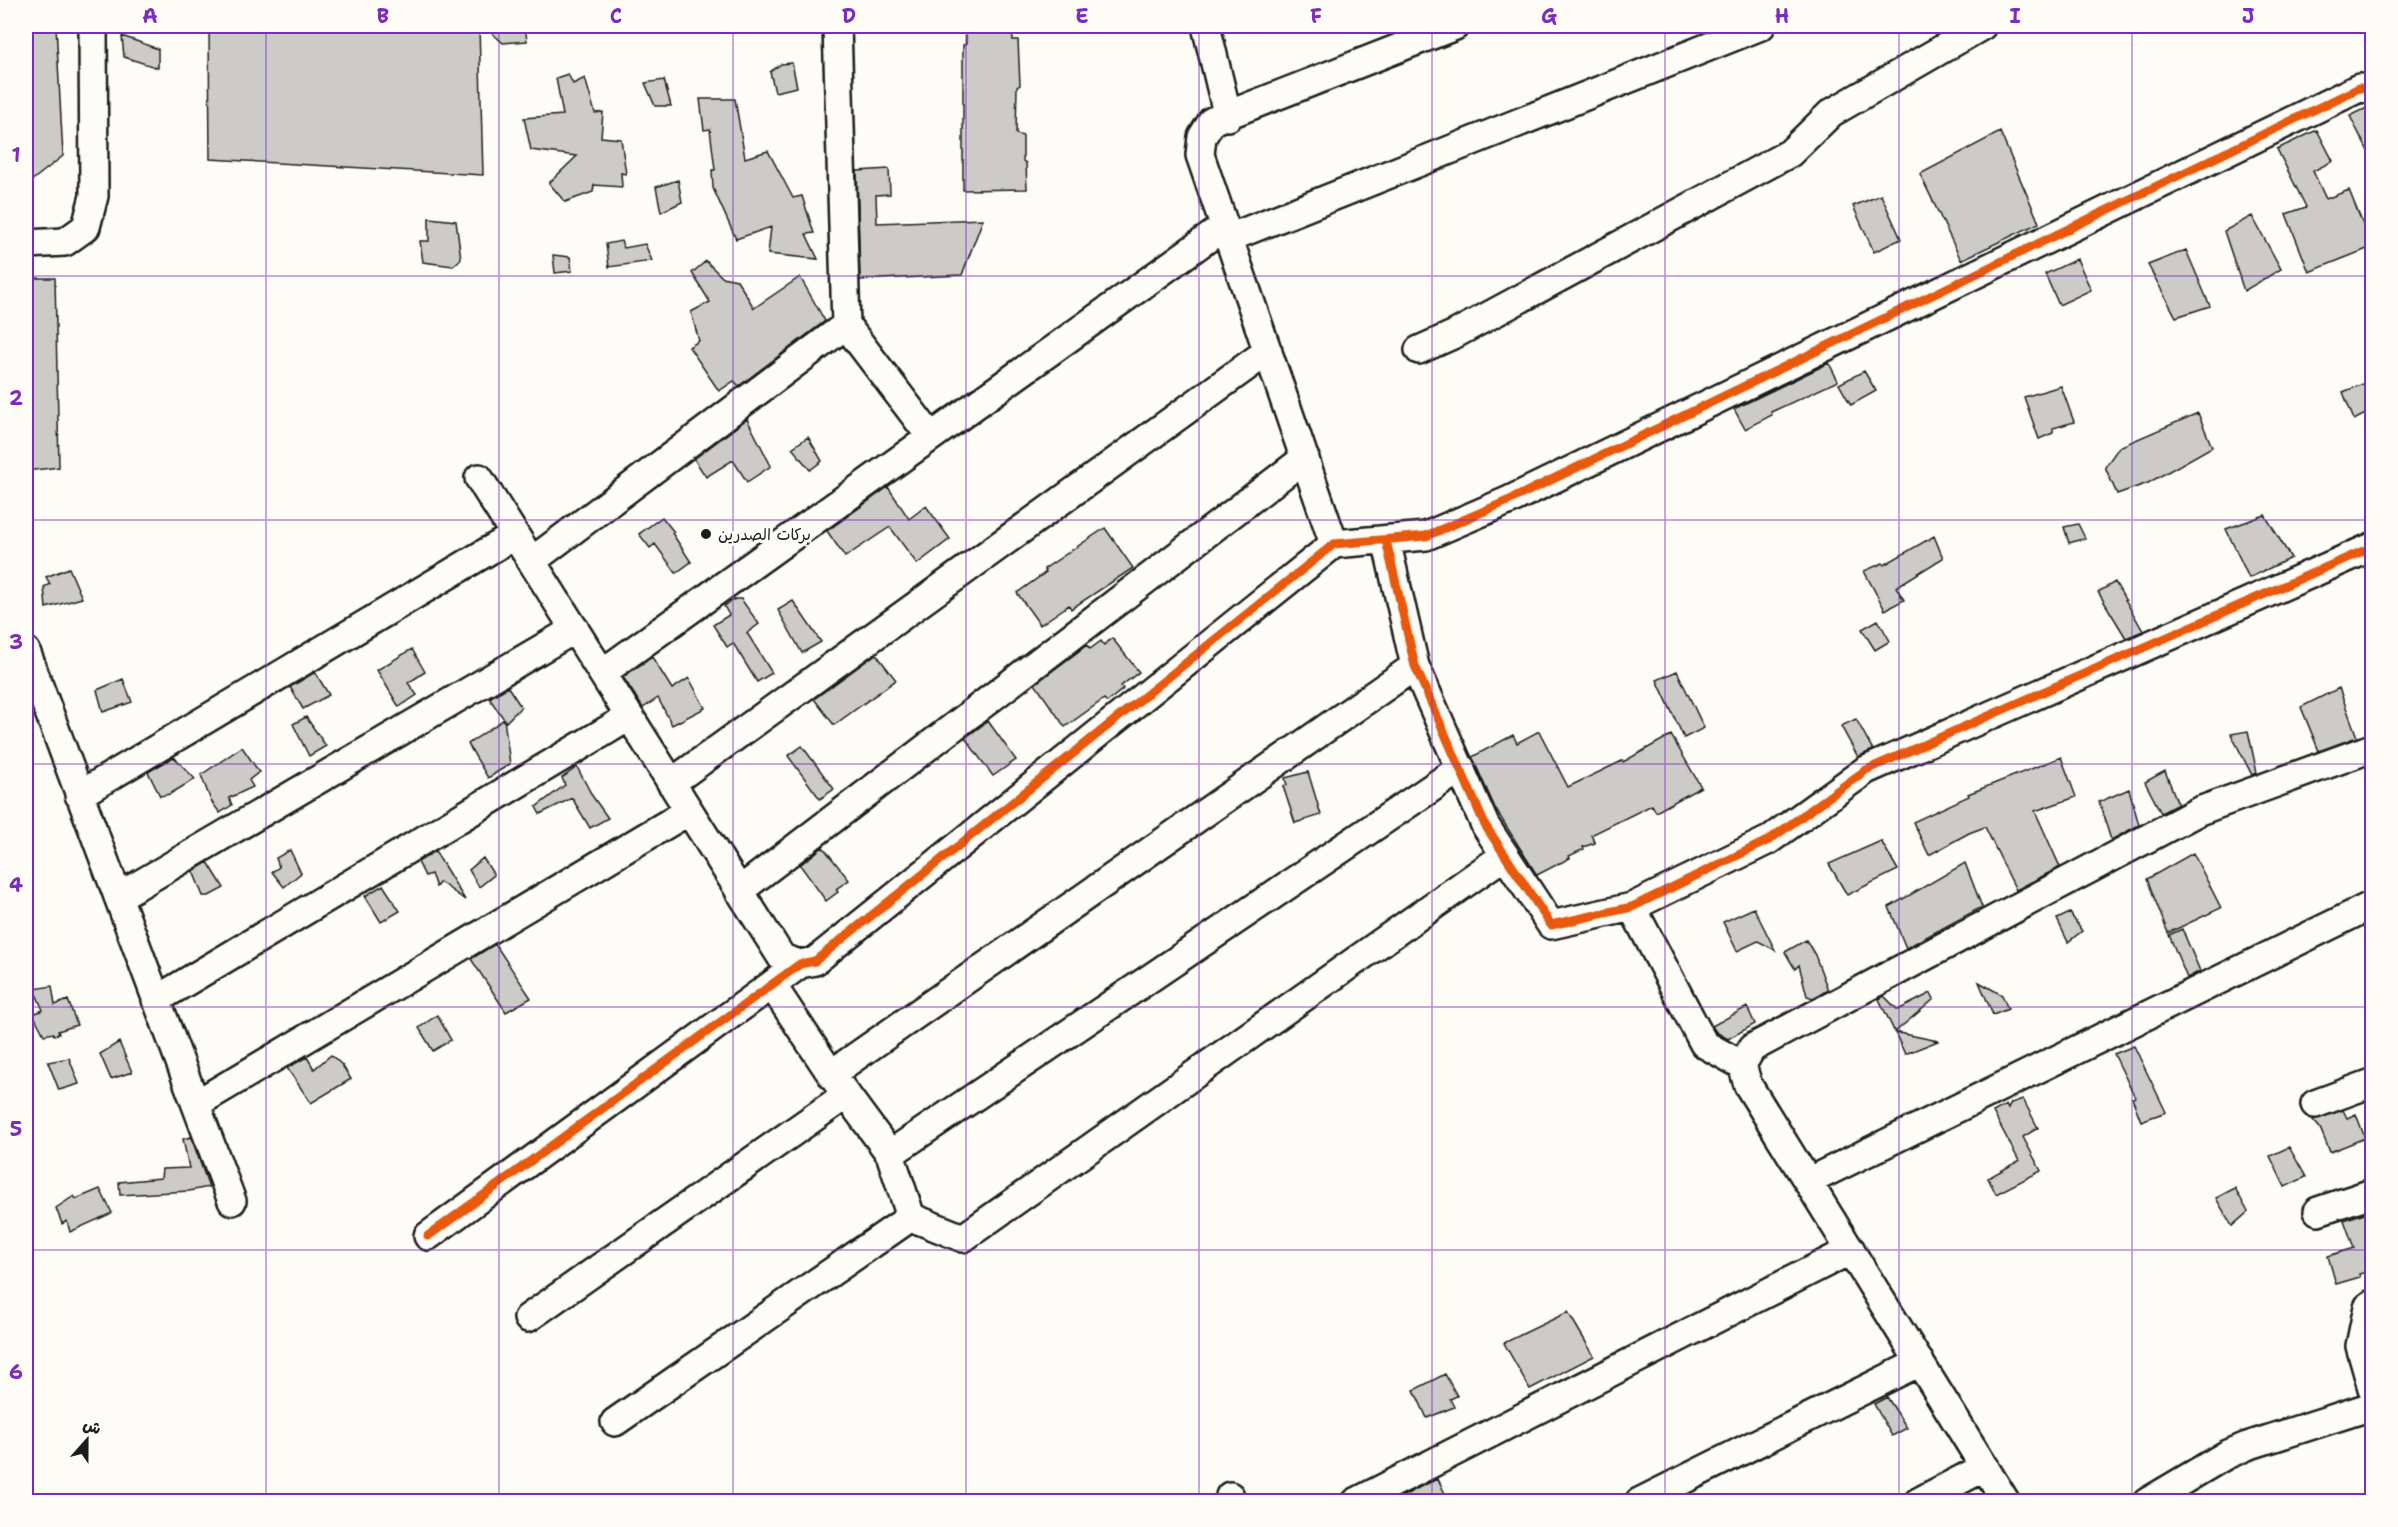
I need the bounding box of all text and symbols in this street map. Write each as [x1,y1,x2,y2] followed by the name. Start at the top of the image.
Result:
[142,3,158,29] text: A
[377,3,389,29] text: B
[610,3,622,29] text: C
[842,3,856,29] text: D
[1075,3,1089,29] text: E
[1310,3,1322,29] text: F
[1541,3,1557,29] text: G
[1775,3,1789,29] text: H
[2009,3,2021,29] text: I
[2242,3,2255,29] text: J
[11,142,21,168] text: 1
[9,385,23,411] text: 2
[718,524,811,545] place label: بركات الصدرين
[699,527,713,541] marker: بركات الصدرين
[9,629,23,655] text: 3
[9,872,23,898] text: 4
[10,1116,22,1142] text: 5
[9,1359,23,1385] text: 6
[57,1410,117,1470] north arrow
[80,1414,104,1439] text: ش

